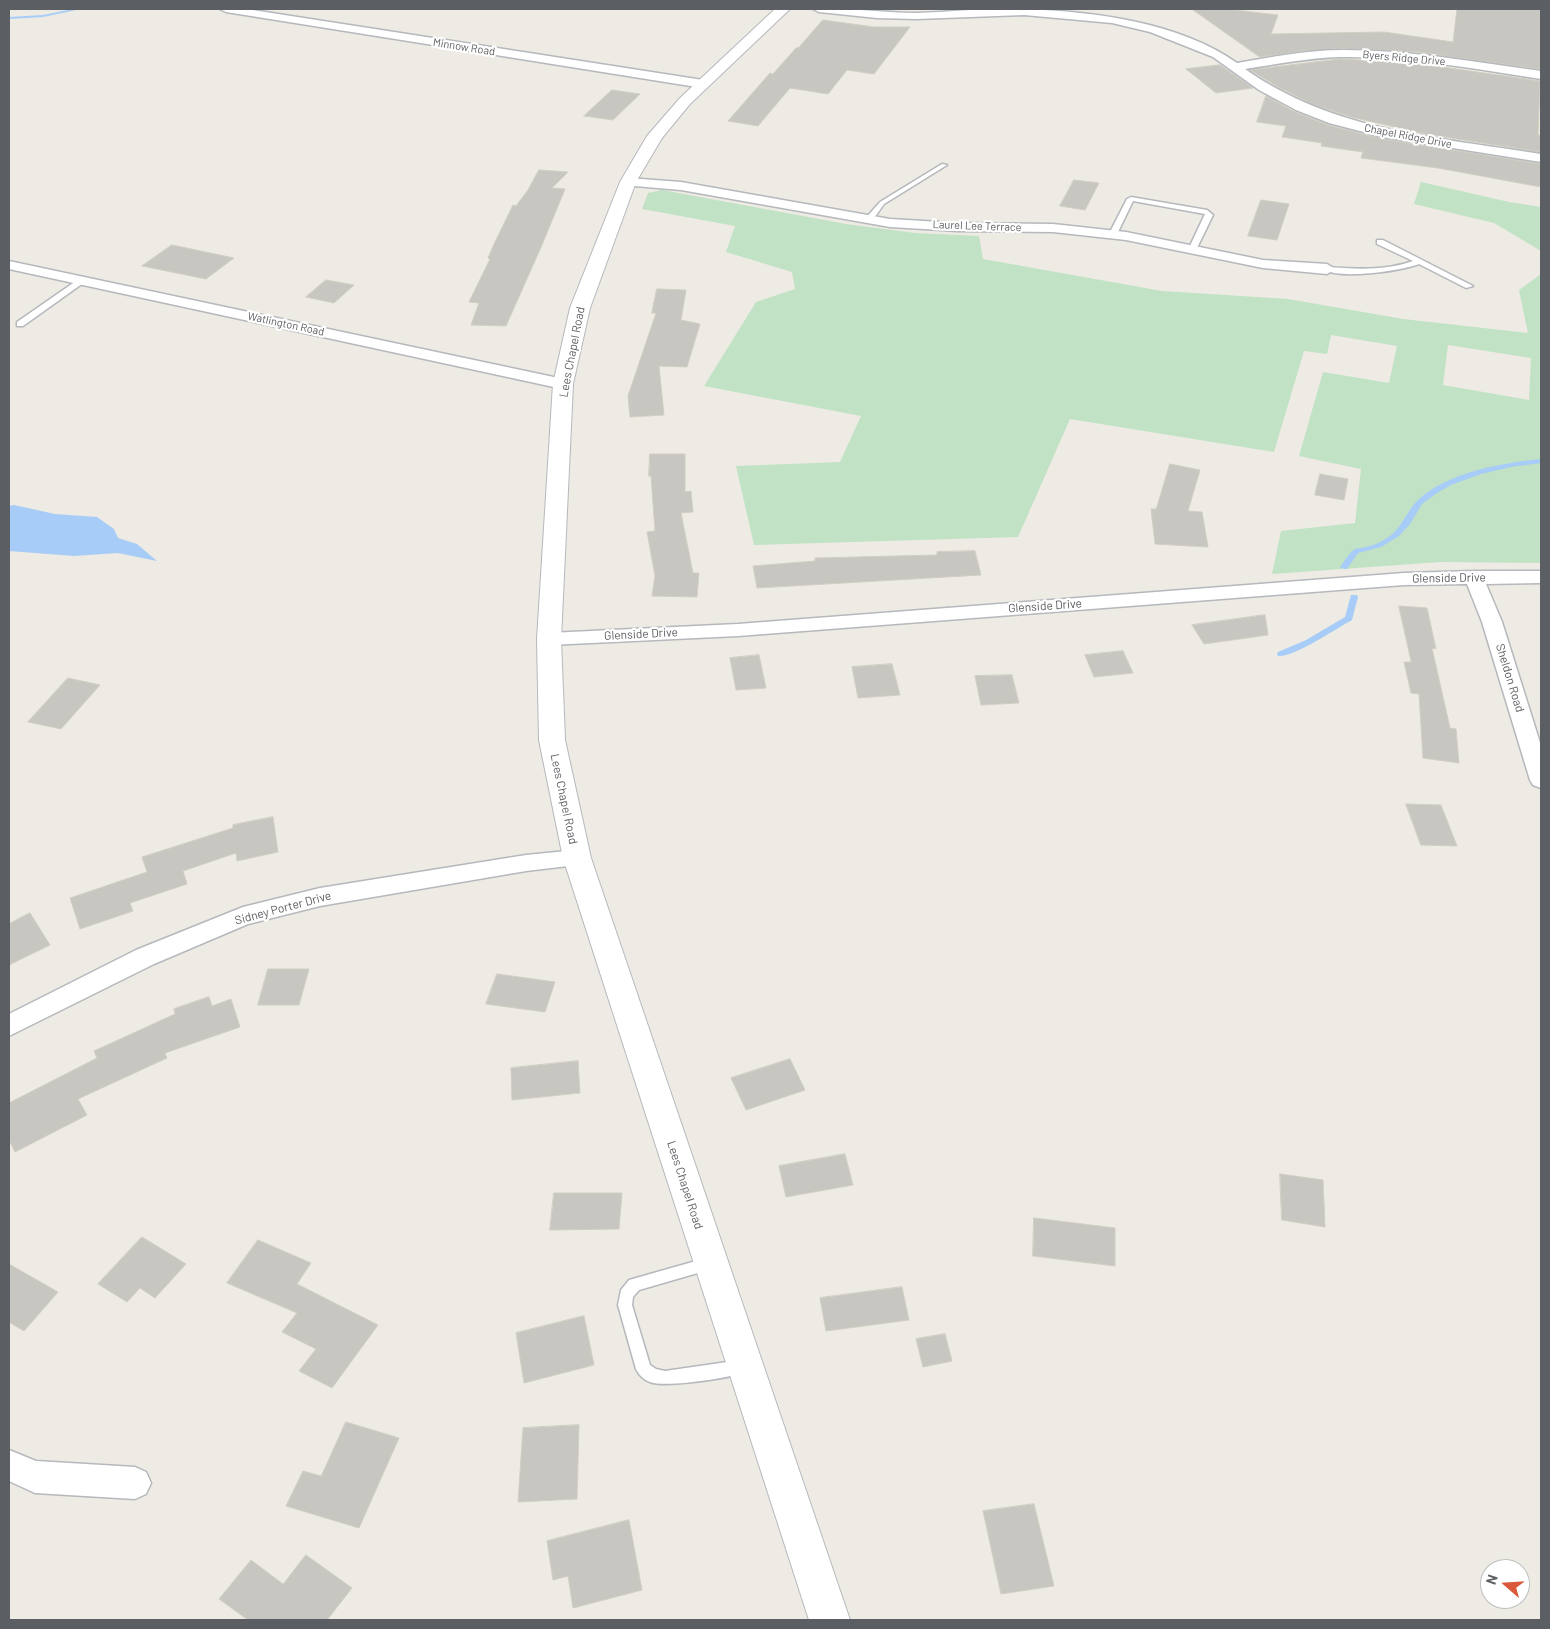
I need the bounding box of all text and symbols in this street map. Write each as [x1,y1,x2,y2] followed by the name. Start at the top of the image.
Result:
[432,36,496,58] street label: Minnow Road
[1362,48,1446,68] street label: Byers Ridge Drive
[1363,121,1453,151] street label: Chapel Ridge Drive
[932,218,1022,234] street label: Laurel Lee Terrace
[556,305,588,399] street label: Lees Chapel Road
[246,309,326,339] street label: Watlington Road
[1412,570,1486,586] street label: Glenside Drive
[1008,596,1082,616] street label: Glenside Drive
[604,625,678,643] street label: Glenside Drive
[1493,642,1527,714] street label: Sheldon Road
[547,752,581,846] street label: Lees Chapel Road
[233,888,333,928] street label: Sidney Porter Drive
[664,1139,706,1231] street label: Lees Chapel Road
[1480,1559,1530,1609] north arrow
[1482,1572,1501,1586] text: N

